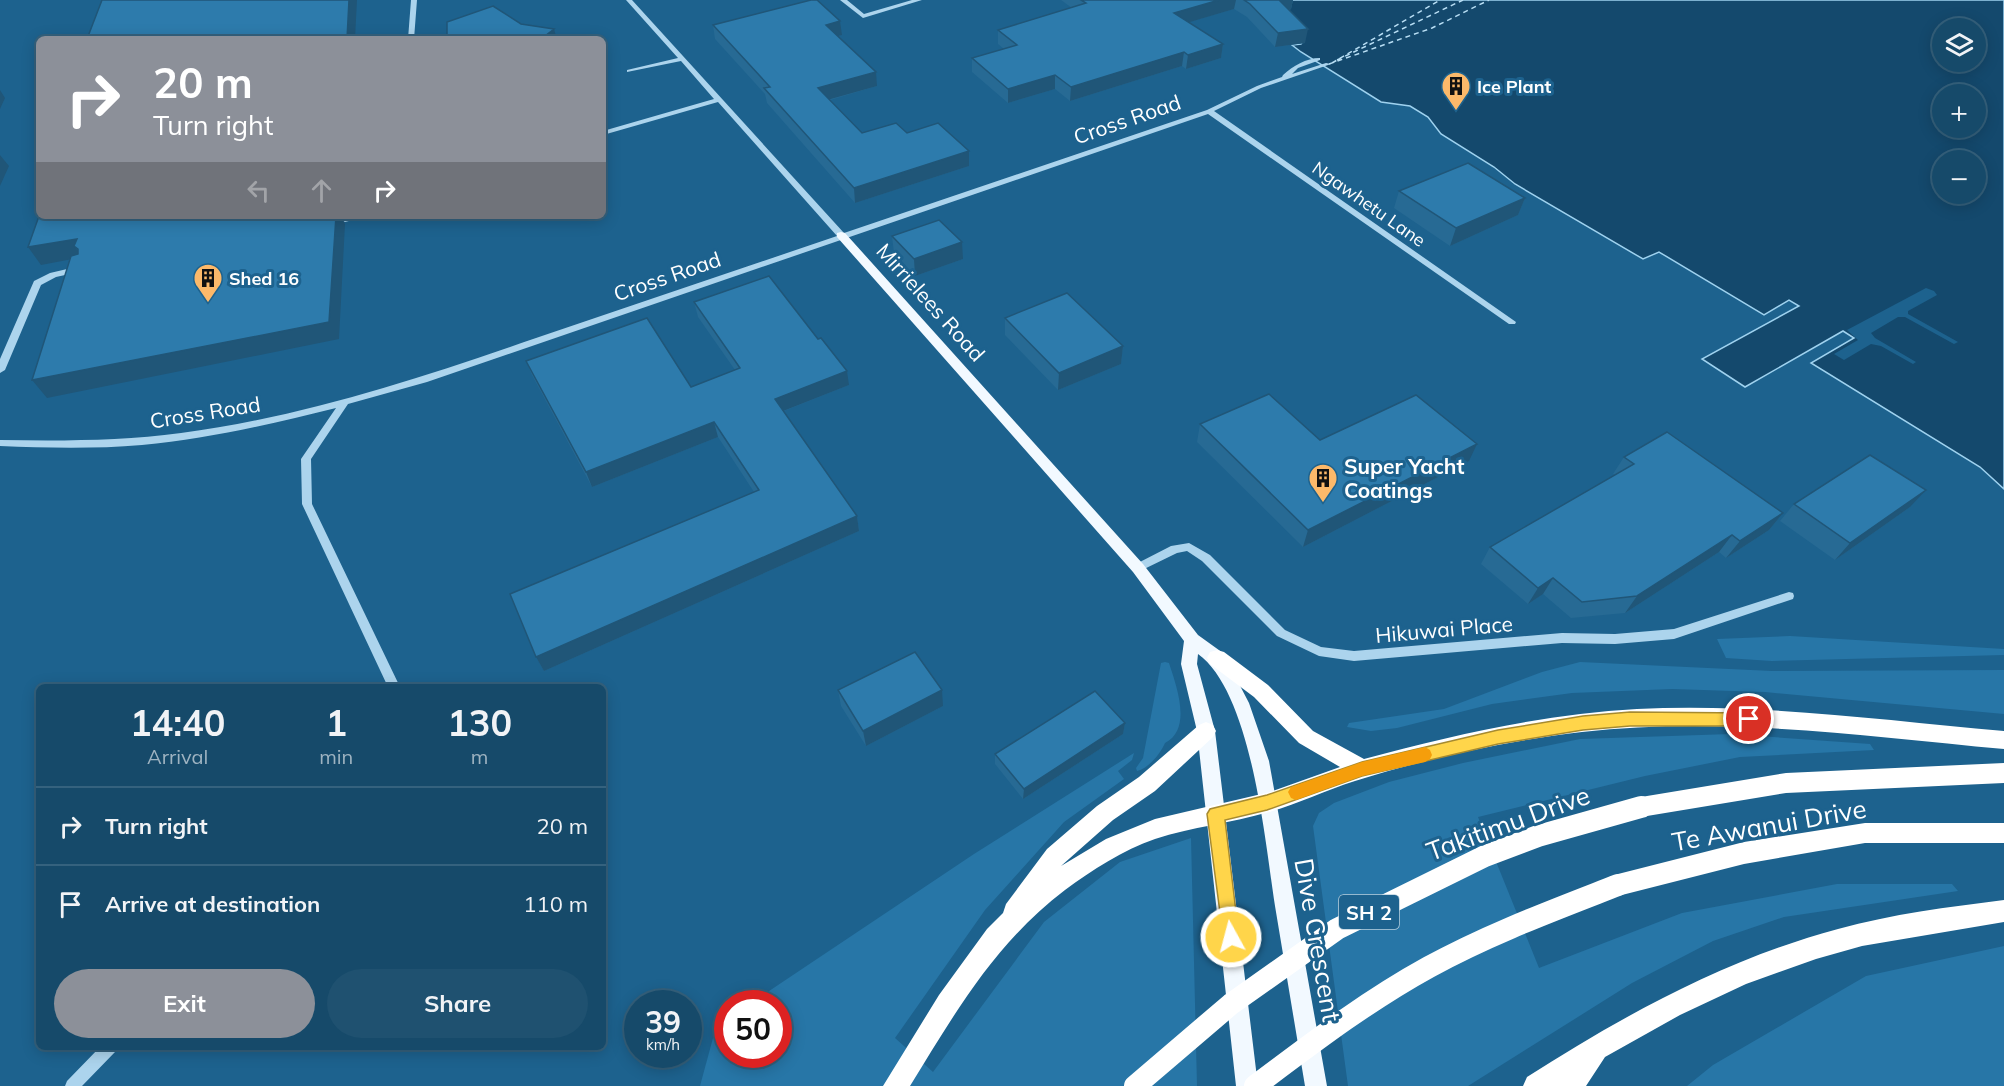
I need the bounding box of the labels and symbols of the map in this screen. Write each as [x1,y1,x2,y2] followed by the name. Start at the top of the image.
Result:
[1440,70,1472,112] building icon: Ice Plant
[1477,75,1551,98] place label: Ice Plant
[1070,89,1184,149] street label: Cross Road
[1308,156,1430,252] street label: Ngawhetu Lane
[871,238,991,366] street label: Mirrielees Road
[610,246,724,306] street label: Cross Road
[192,262,224,304] building icon: Shed 16
[229,267,299,290] place label: Shed 16
[148,390,262,434] street label: Cross Road
[1344,453,1464,503] place label: Super Yacht Coatings
[1307,462,1339,504] building icon: Super Yacht Coatings
[1374,610,1514,648] street label: Hikuwai Place
[1723,693,1774,744] pin
[1422,778,1594,868] street label: Takitimu Drive
[1669,792,1869,858] street label: Te Awanui Drive
[1287,856,1349,1024] street label: Dive Crescent
[1339,895,1399,929] road number: SH 2
[1199,905,1263,969] position arrow
[714,990,792,1068] speed limit sign: 50

